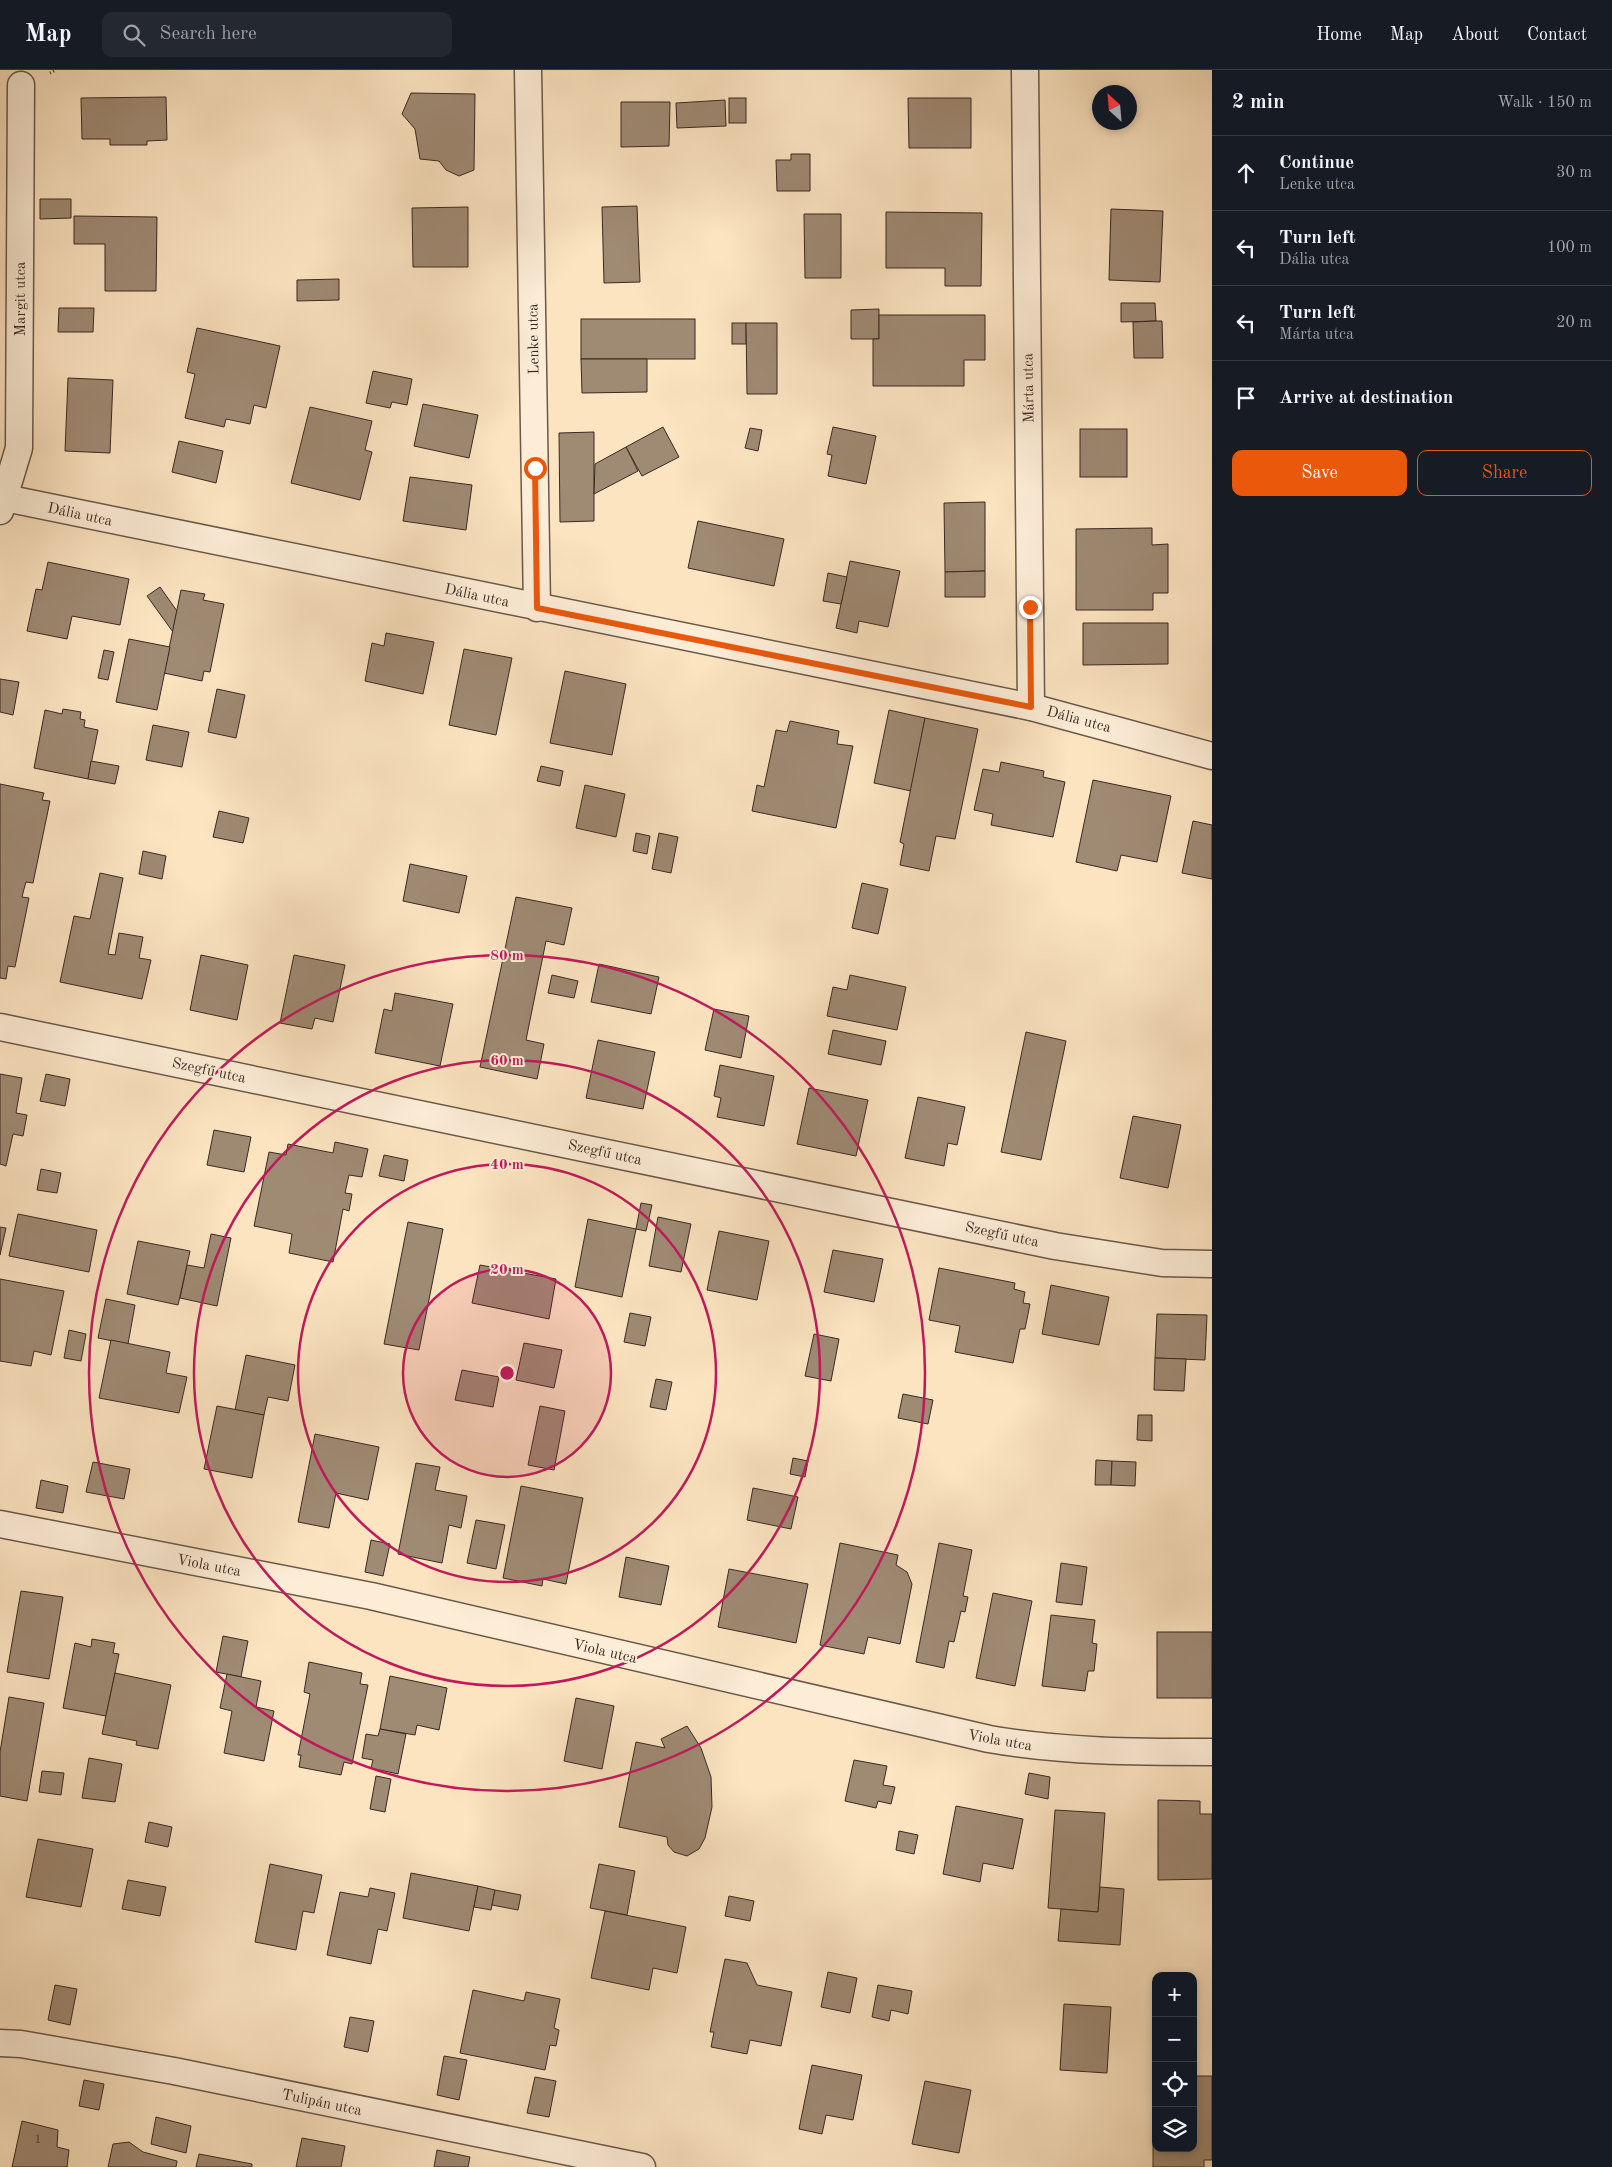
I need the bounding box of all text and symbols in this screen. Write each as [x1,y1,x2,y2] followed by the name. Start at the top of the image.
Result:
[102,12,452,57] search box
[120,21,148,49] icon: search
[25,23,72,47] text: Map
[160,25,257,44] text: Search here
[1316,26,1362,44] text: Home
[1390,26,1423,44] text: Map
[1451,26,1499,44] text: About
[1527,26,1587,44] text: Contact
[1092,85,1137,130] north arrow
[1232,92,1285,113] text: 2 min
[1497,95,1592,111] text: Walk · 150 m
[1279,154,1354,173] text: Continue
[1232,159,1260,187] icon: ahead
[1556,165,1592,181] text: 30 m
[1279,177,1355,193] text: Lenke utca
[1279,229,1356,248] text: Turn left
[1232,234,1260,262] icon: left
[1547,240,1592,256] text: 100 m
[1279,252,1349,268] text: Dália utca
[14,261,29,336] street label: Margit utca
[526,303,543,375] street label: Lenke utca
[1279,304,1356,323] text: Turn left
[1232,309,1260,337] icon: left
[1556,315,1592,331] text: 20 m
[1279,327,1354,343] text: Márta utca
[1021,352,1038,423] street label: Márta utca
[1232,384,1260,412] icon: arrive
[1279,389,1453,408] text: Arrive at destination
[1232,450,1407,496] button: Save
[1417,450,1592,496] button: Share
[524,457,547,480] route start
[46,501,114,530] street label: Dália utca
[443,582,511,611] street label: Dália utca
[1019,596,1042,619] route end
[1045,705,1113,736] street label: Dália utca
[490,949,524,964] text: 80 m
[490,1054,524,1069] text: 60 m
[170,1056,248,1087] street label: Szegfű utca
[566,1138,644,1169] street label: Szegfű utca
[490,1158,524,1173] text: 40 m
[963,1220,1041,1251] street label: Szegfű utca
[490,1263,524,1278] text: 20 m
[498,1364,516,1382] centre of rings
[175,1553,243,1580] street label: Viola utca
[571,1638,639,1667] street label: Viola utca
[966,1728,1034,1755] street label: Viola utca
[1152,1972,1197,2152] map controls
[1152,1972,1197,2017] button: +
[1152,2017,1197,2062] button: −
[1152,2062,1197,2107] button: locate
[280,2088,364,2119] street label: Tulipán utca
[1152,2107,1197,2152] button: layers
[35,2134,41,2146] house number: 1

